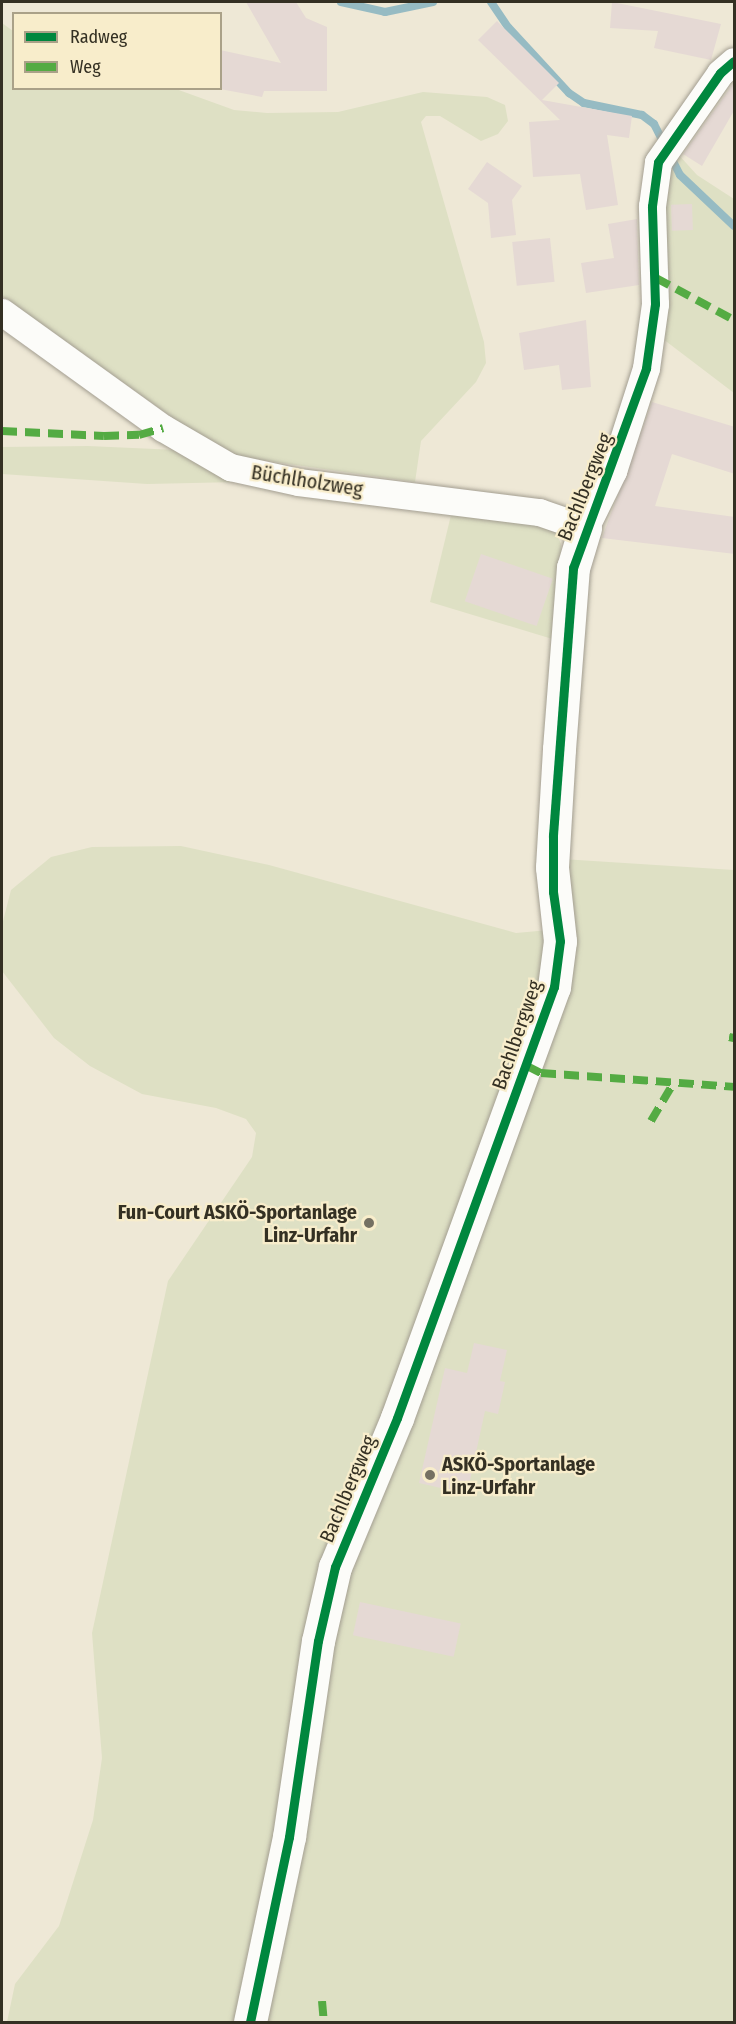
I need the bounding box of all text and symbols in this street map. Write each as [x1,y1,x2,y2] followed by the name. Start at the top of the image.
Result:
[12,12,222,90] legend
[70,26,127,48] text: Radweg
[70,56,101,78] text: Weg
[552,430,618,544] street label: Bachlbergweg
[250,460,364,502] street label: Büchlholzweg
[487,977,547,1093] street label: Bachlbergweg
[118,1200,357,1247] place label: Fun-Court ASKÖ-Sportanlage Linz-Urfahr
[362,1216,376,1230] marker: Fun-Court ASKÖ-Sportanlage Linz-Urfahr
[315,1432,381,1546] street label: Bachlbergweg
[442,1452,595,1499] place label: ASKÖ-Sportanlage Linz-Urfahr
[423,1468,437,1482] marker: ASKÖ-Sportanlage Linz-Urfahr

